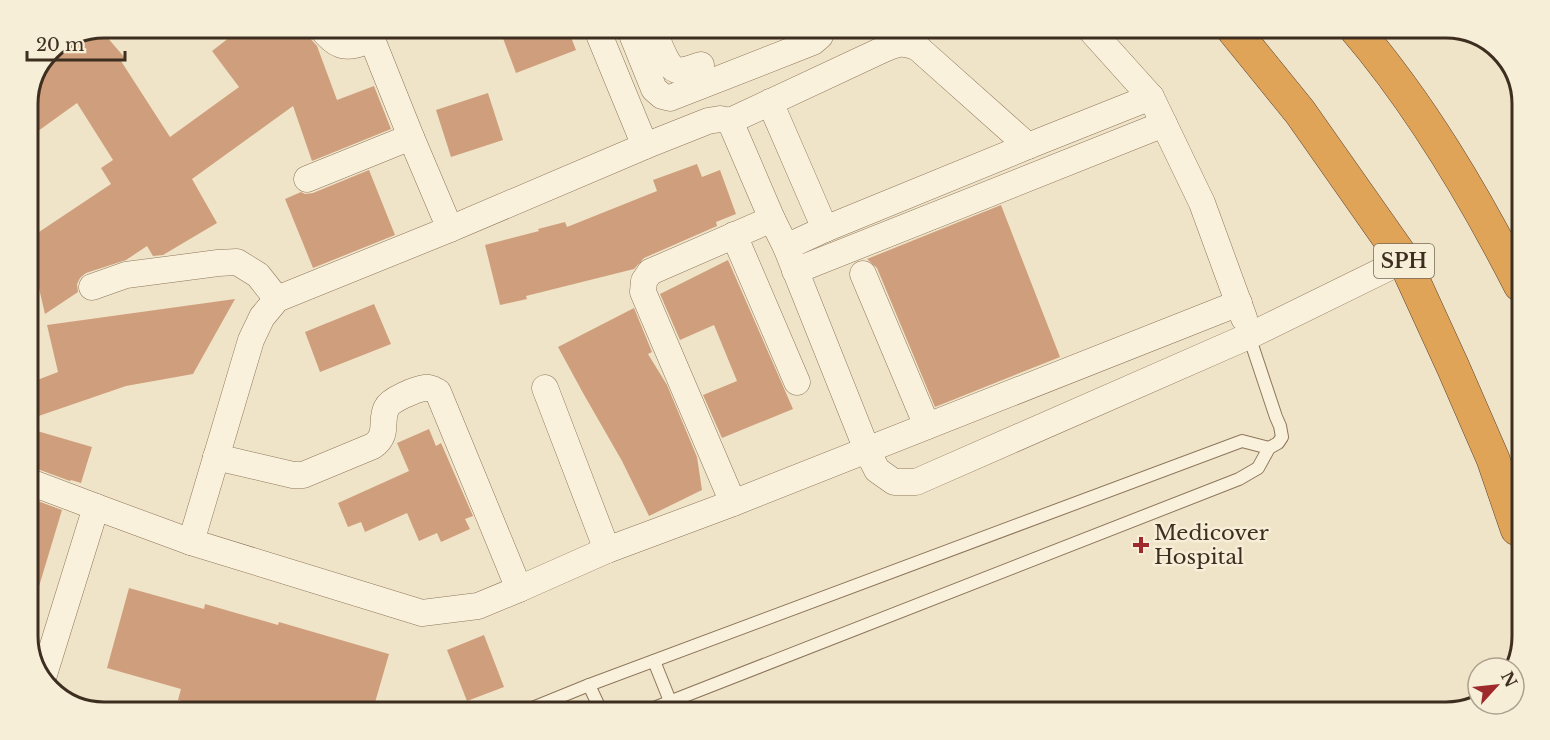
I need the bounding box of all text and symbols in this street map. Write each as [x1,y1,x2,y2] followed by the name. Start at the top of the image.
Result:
[27,24,124,62] scale bar
[36,34,84,56] text: 20 m
[1374,244,1434,278] road number: SPH
[1154,520,1269,570] place label: Medicover Hospital
[1132,536,1150,554] marker: Medicover Hospital
[1466,656,1526,716] north arrow
[1497,668,1522,690] text: N

